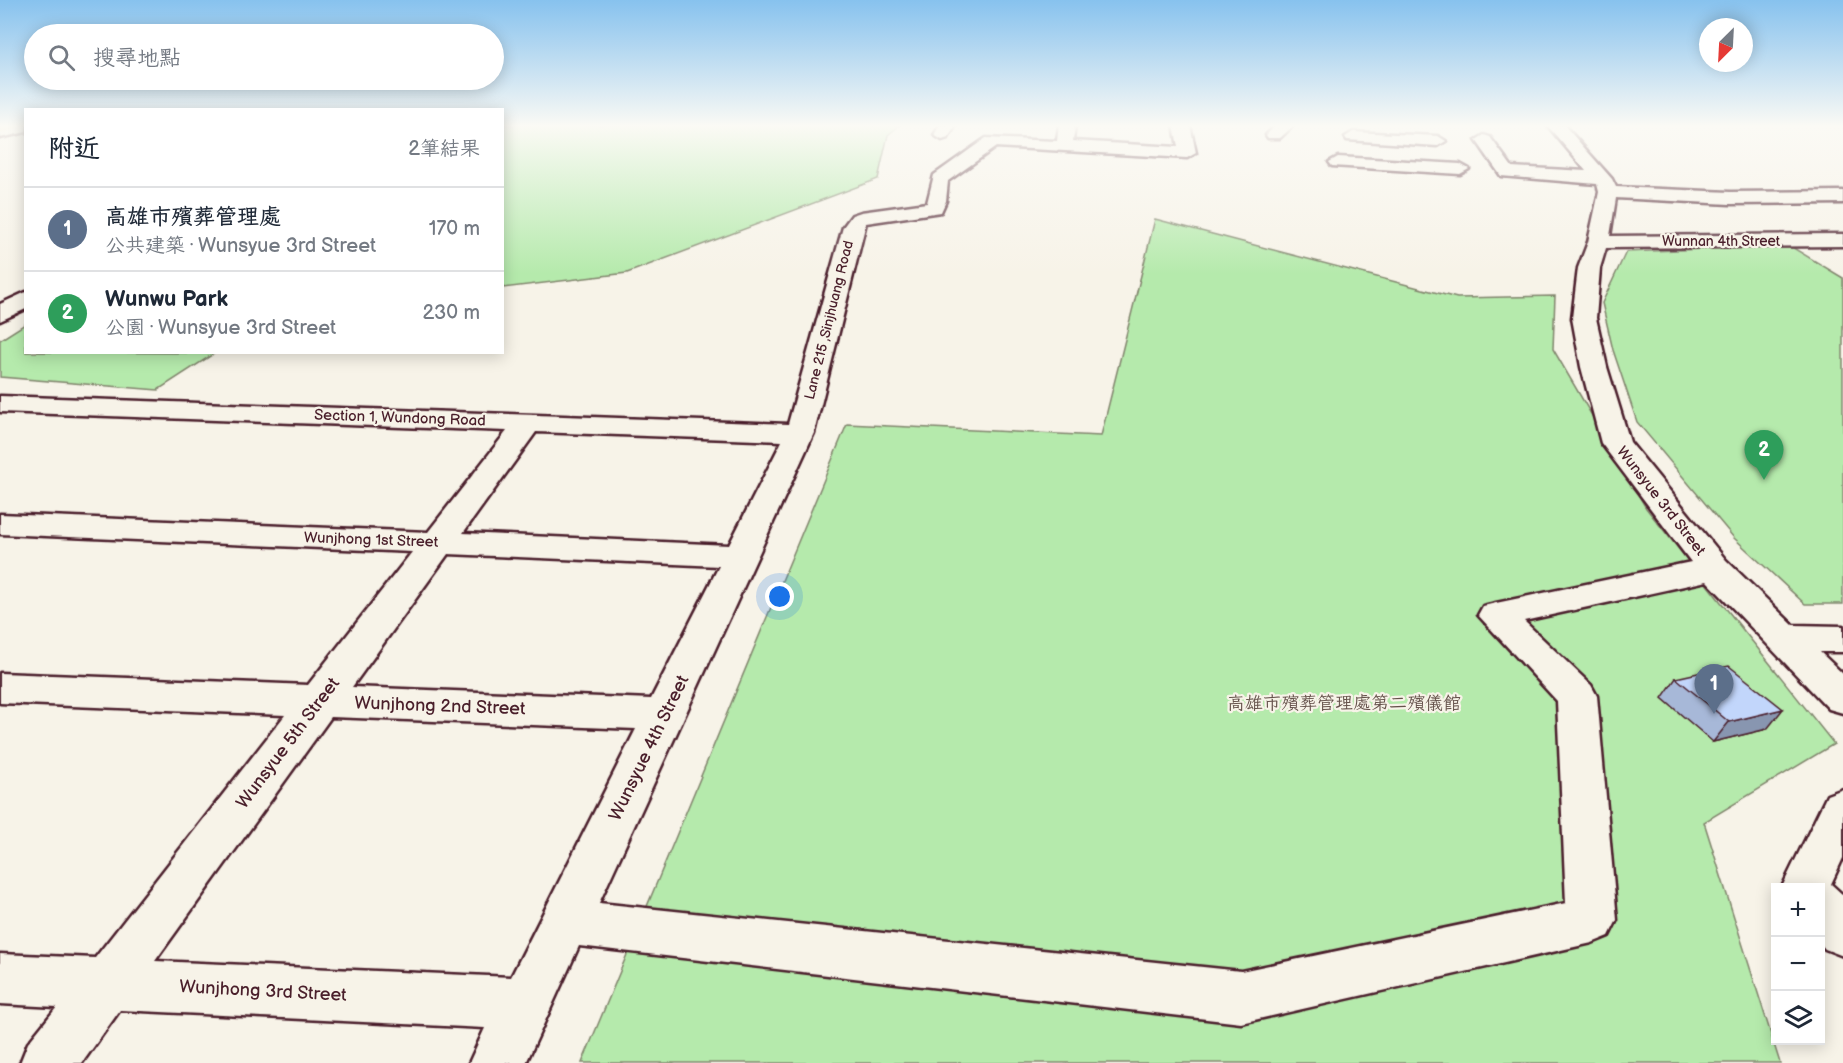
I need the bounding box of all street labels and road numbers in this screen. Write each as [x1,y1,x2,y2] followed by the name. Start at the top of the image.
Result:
[1662,233,1781,250] street label: Wunnan 4th Street
[801,239,857,401] street label: Lane 215 ,Sinjhuang Road
[314,406,486,430] street label: Section 1, Wundong Road
[1612,443,1710,560] street label: Wunsyue 3rd Street
[303,528,439,552] street label: Wunjhong 1st Street
[605,671,694,824] street label: Wunsyue 4th Street
[232,673,344,813] street label: Wunsyue 5th Street
[354,693,526,719] street label: Wunjhong 2nd Street
[179,976,348,1006] street label: Wunjhong 3rd Street

